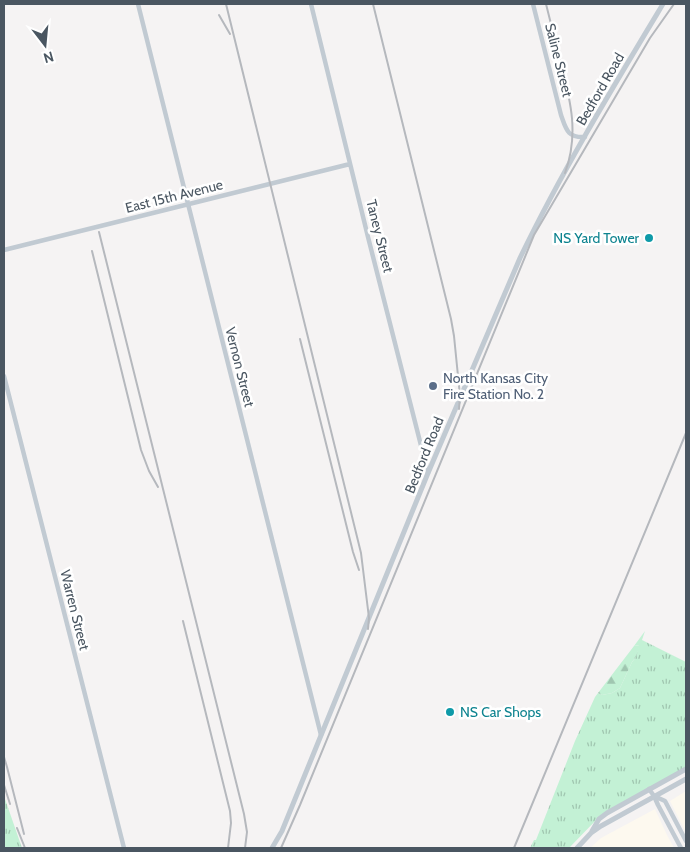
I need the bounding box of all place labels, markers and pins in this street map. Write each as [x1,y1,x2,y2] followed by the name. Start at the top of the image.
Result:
[553,229,640,247] place label: NS Yard Tower
[643,232,655,244] marker: NS Yard Tower
[443,369,548,403] place label: North Kansas City Fire Station No. 2
[427,380,439,392] marker: North Kansas City Fire Station No. 2
[460,703,541,721] place label: NS Car Shops
[444,706,456,718] marker: NS Car Shops

